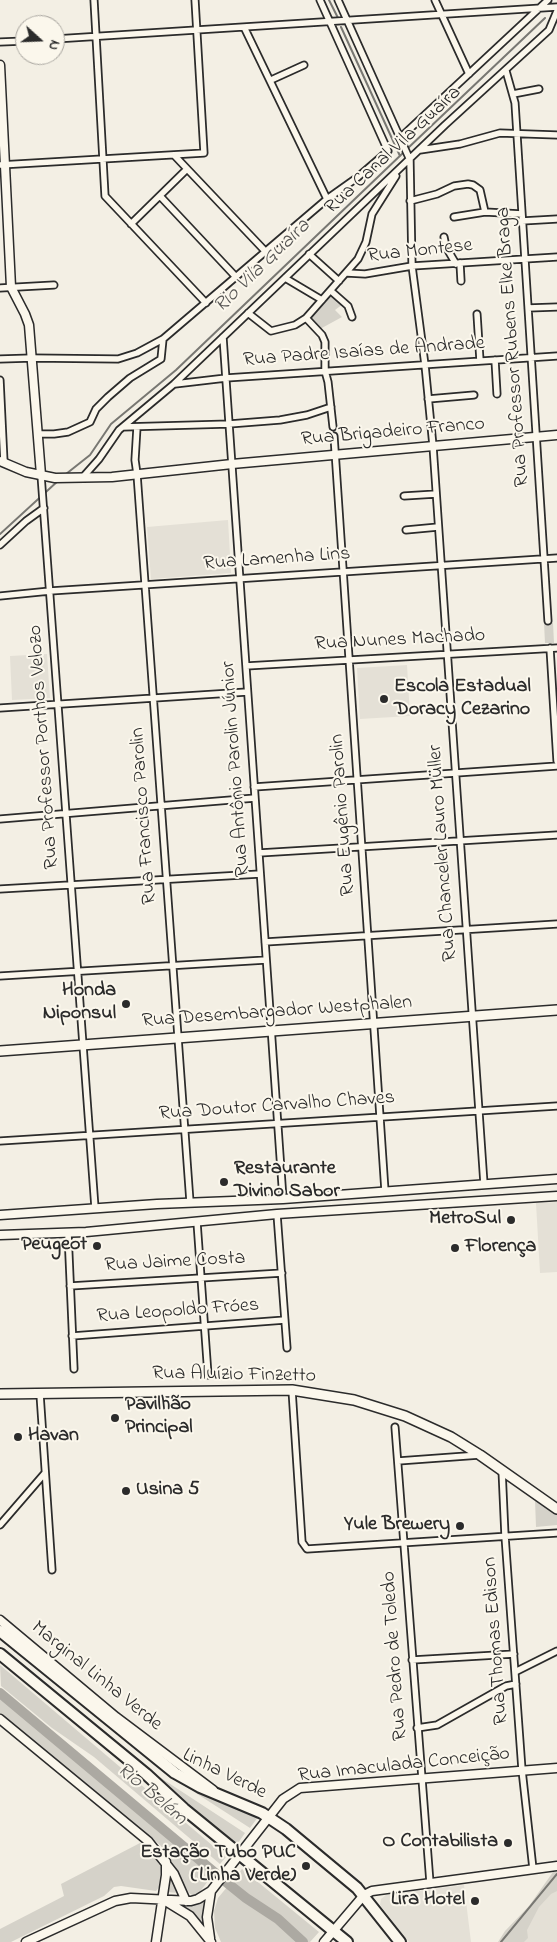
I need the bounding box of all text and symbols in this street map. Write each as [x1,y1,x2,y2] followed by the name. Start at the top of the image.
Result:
[15,15,65,65] north arrow
[42,37,65,53] text: N
[321,82,467,220] street label: Rua Canal Vila Guaíra
[492,206,536,488] street label: Rua Professor Rubens Elke Braga
[209,215,317,319] water label: Rio Vila Guaíra
[366,235,474,269] street label: Rua Montese
[243,333,485,373] street label: Rua Padre Isaías de Andrade
[300,413,486,453] street label: Rua Brigadeiro Franco
[203,543,351,577] street label: Rua Lamenha Lins
[24,624,66,870] street label: Rua Professor Porthos Velozo
[314,625,486,657] street label: Rua Nunes Machado
[217,660,257,878] street label: Rua Antônio Parolin Júnior
[394,676,531,723] place label: Escola Estadual Doracy Cezarino
[378,693,390,705] marker: Escola Estadual Doracy Cezarino
[127,727,163,905] street label: Rua Francisco Parolin
[326,733,362,897] street label: Rua Eugênio Parolin
[424,744,464,962] street label: Rua Chanceler Lauro Müller
[43,980,116,1027] place label: Honda Niponsul
[141,992,413,1034] street label: Rua Desembargador Westphalen
[120,998,132,1010] marker: Honda Niponsul
[158,1087,396,1127] street label: Rua Doutor Carvalho Chaves
[234,1158,340,1205] place label: Restaurante Divino Sabor
[218,1176,230,1188] marker: Restaurante Divino Sabor
[429,1208,501,1232] place label: MetroSul
[505,1214,517,1226] marker: MetroSul
[21,1234,87,1258] place label: Peugeot
[465,1236,536,1260] place label: Florença
[91,1240,103,1252] marker: Peugeot
[449,1242,461,1254] marker: Florença
[104,1247,246,1279] street label: Rua Jaime Costa
[96,1294,260,1330] street label: Rua Leopoldo Fróes
[152,1363,316,1389] street label: Rua Aluízio Finzetto
[125,1394,193,1441] place label: Pavilhão Principal
[109,1412,121,1424] marker: Pavilhão Principal
[28,1425,79,1449] place label: Havan
[12,1431,24,1443] marker: Havan
[136,1479,200,1503] place label: Usina 5
[120,1485,132,1497] marker: Usina 5
[344,1514,450,1538] place label: Yule Brewery
[454,1520,466,1532] marker: Yule Brewery
[479,1556,515,1726] street label: Rua Thomas Edison
[378,1570,414,1742] street label: Rua Pedro de Toledo
[26,1617,166,1737] street label: Marginal Linha Verde
[297,1743,511,1789] street label: Rua Imaculada Conceição
[178,1744,270,1806] street label: Linha Verde
[111,1758,191,1832] water label: Rio Belém
[382,1831,498,1855] place label: O Contabilista
[502,1837,514,1849] marker: O Contabilista
[140,1842,296,1889] place label: Estação Tubo PUC (Linha Verde)
[300,1860,312,1872] marker: Estação Tubo PUC (Linha Verde)
[391,1889,465,1913] place label: Lira Hotel
[469,1895,481,1907] marker: Lira Hotel

